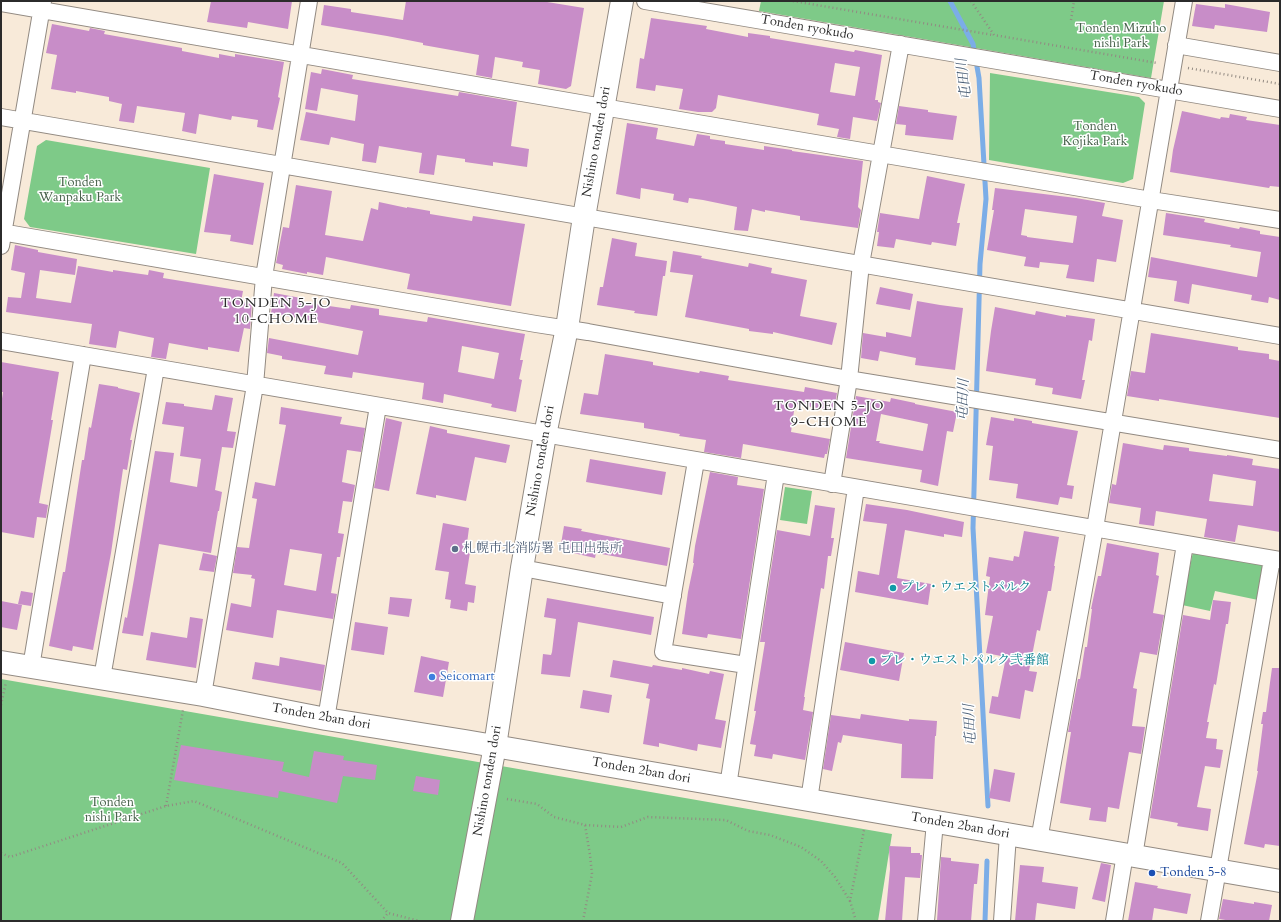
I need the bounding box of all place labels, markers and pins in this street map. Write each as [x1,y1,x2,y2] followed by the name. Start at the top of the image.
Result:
[463,541,622,557] place label: 札幌市北消防署 屯田出張所
[450,544,460,554] marker: 札幌市北消防署 屯田出張所
[901,580,1031,596] place label: プレ・ウエストパルク
[888,583,898,593] marker: プレ・ウエストパルク
[880,653,1049,669] place label: プレ・ウエストパルク弐番館
[867,656,877,666] marker: プレ・ウエストパルク弐番館
[440,669,494,685] place label: Seicomart
[427,672,437,682] marker: Seicomart
[1160,865,1227,881] place label: Tonden 5-8
[1147,868,1157,878] marker: Tonden 5-8

